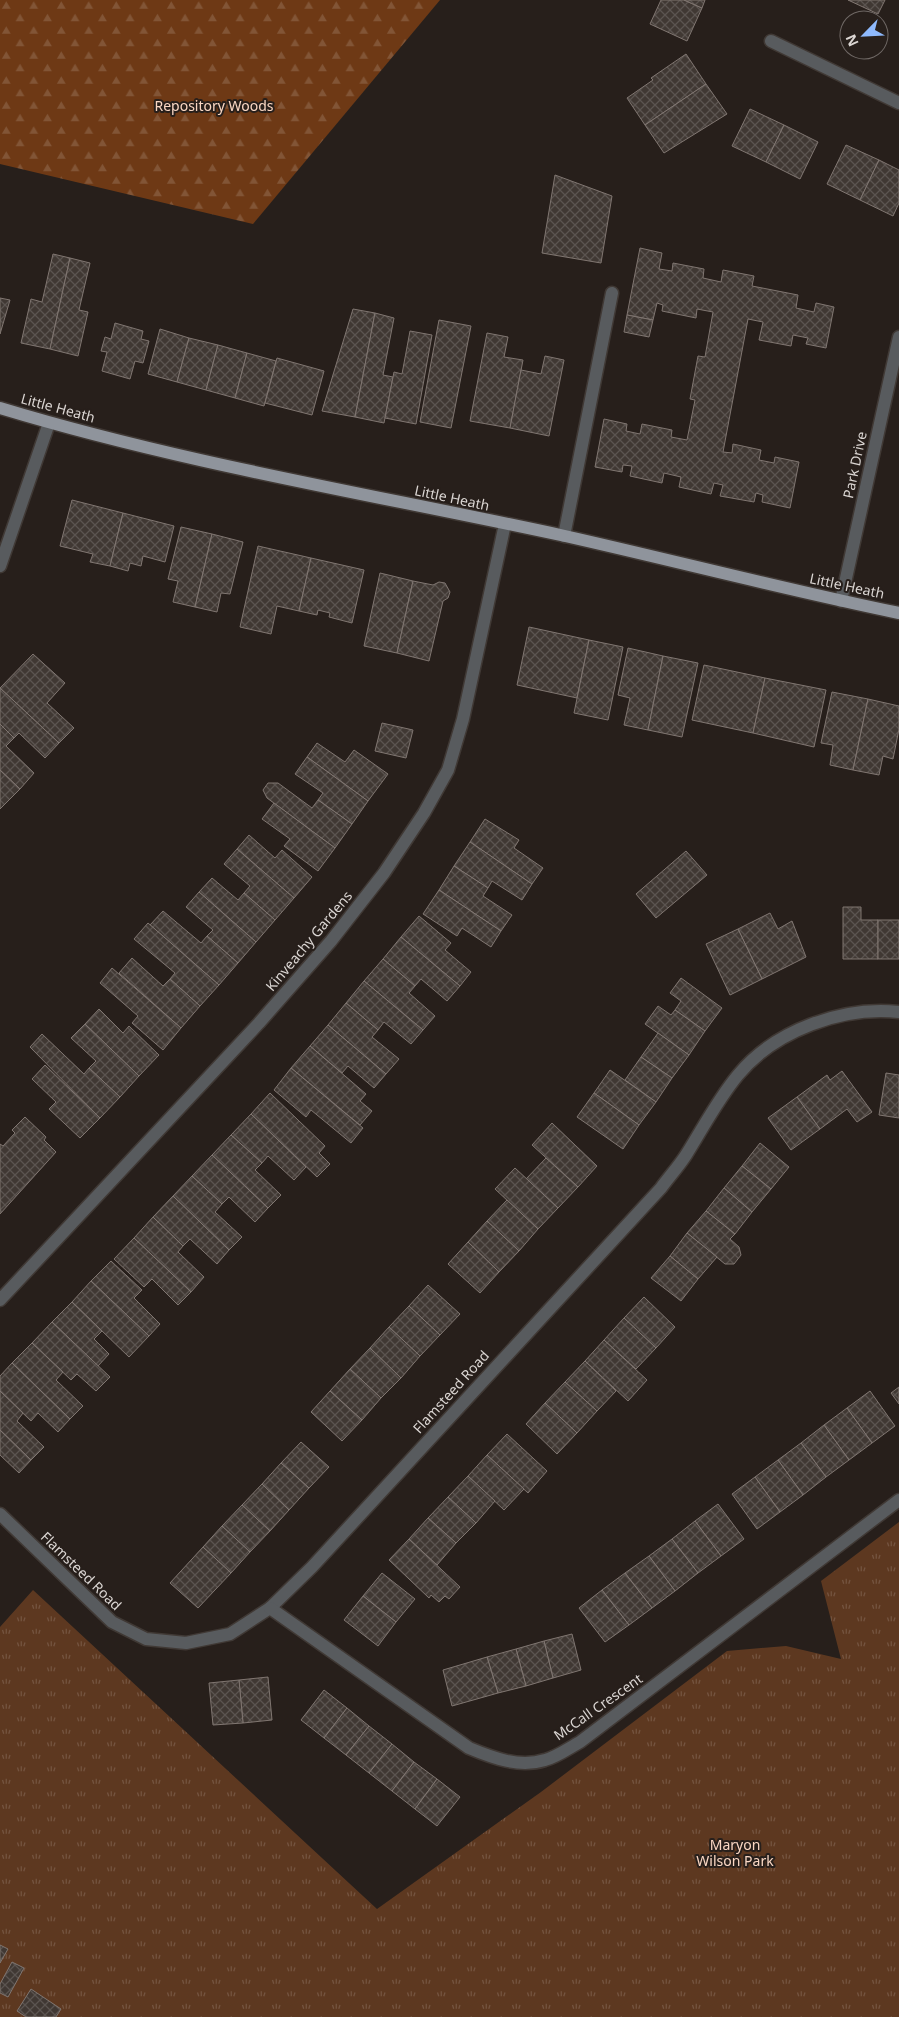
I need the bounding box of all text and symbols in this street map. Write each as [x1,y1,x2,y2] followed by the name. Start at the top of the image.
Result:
[839,10,889,60] north arrow
[841,31,863,50] text: N
[154,96,274,115] park label: Repository Woods
[19,388,97,427] street label: Little Heath
[838,430,871,500] street label: Park Drive
[413,480,491,515] street label: Little Heath
[808,568,886,603] street label: Little Heath
[261,886,356,995] street label: Kinveachy Gardens
[408,1346,493,1437] street label: Flamsteed Road
[37,1527,126,1614] street label: Flamsteed Road
[550,1669,646,1744] street label: McCall Crescent
[696,1835,774,1870] park label: Maryon Wilson Park

